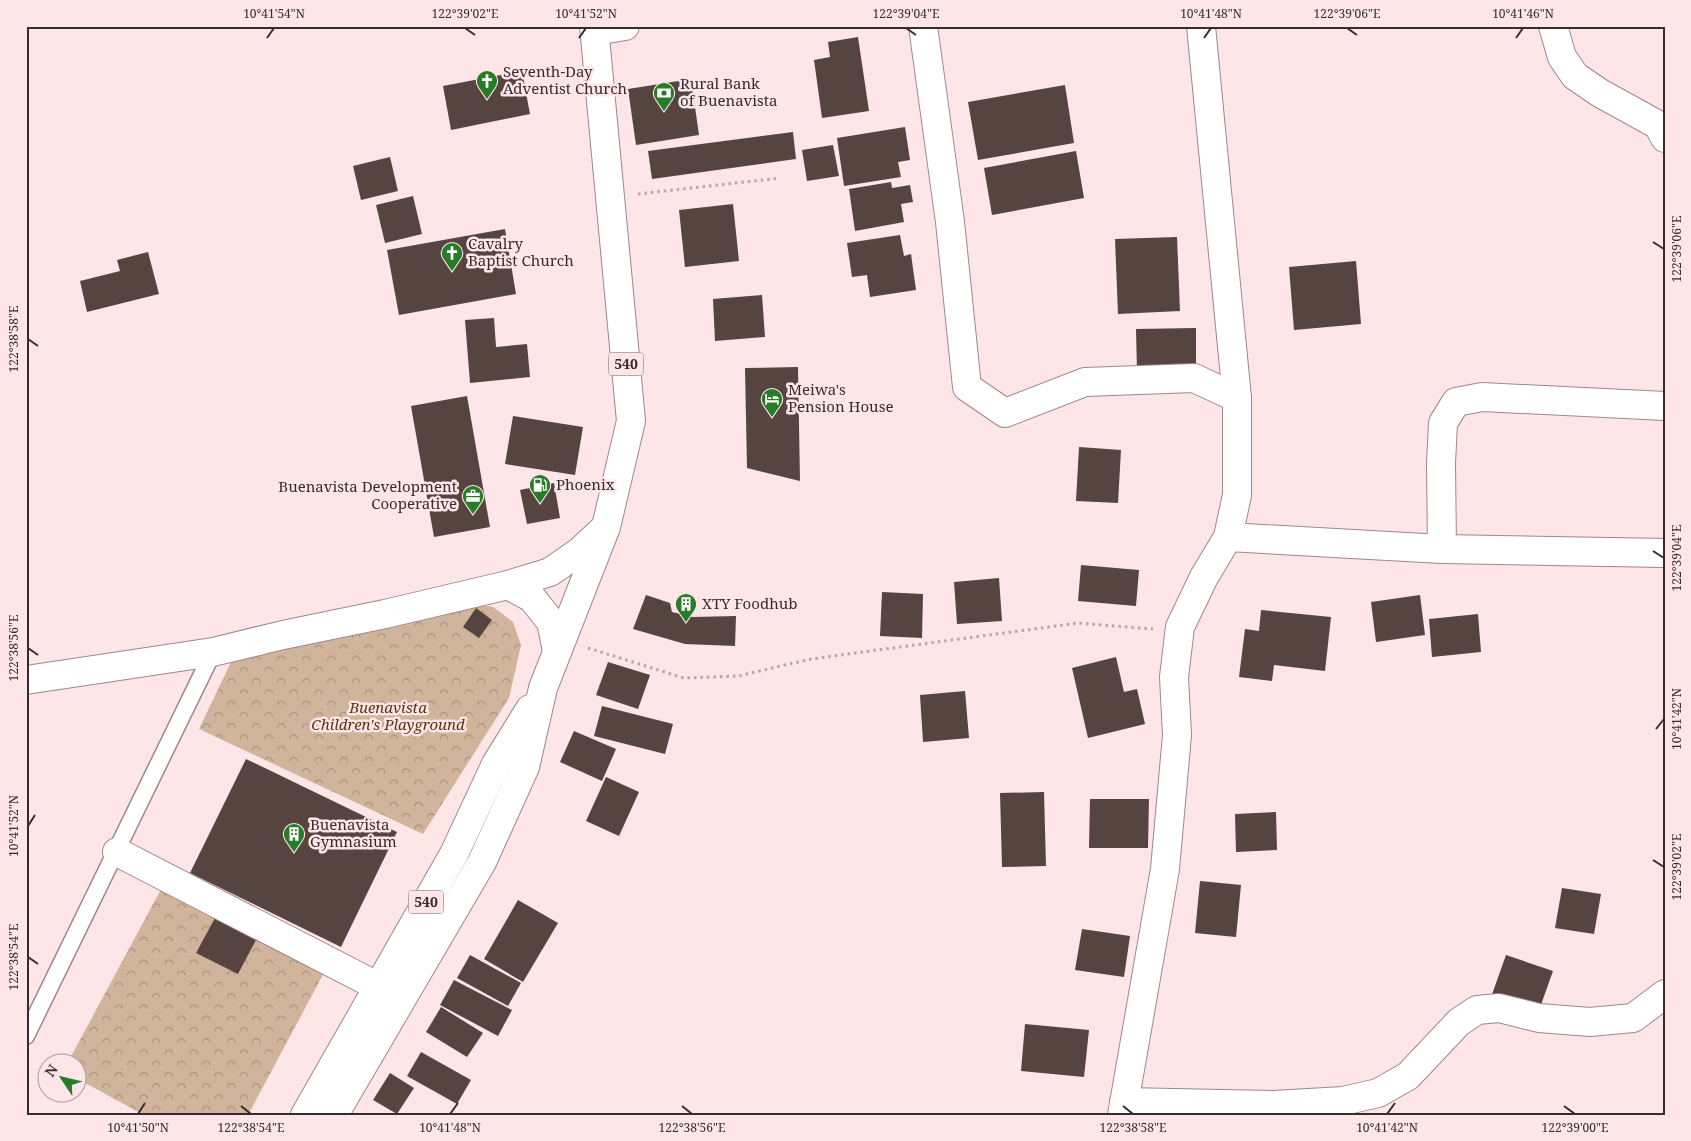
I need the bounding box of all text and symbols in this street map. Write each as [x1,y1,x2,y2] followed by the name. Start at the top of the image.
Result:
[243,5,305,22] text: 10°41'54"N
[432,5,498,22] text: 122°39'02"E
[555,5,617,22] text: 10°41'52"N
[873,5,939,22] text: 122°39'04"E
[1180,5,1242,22] text: 10°41'48"N
[1314,5,1380,22] text: 122°39'06"E
[1492,5,1554,22] text: 10°41'46"N
[503,61,628,98] place label: Seventh-Day Adventist Church
[475,69,499,100] church icon: Seventh-Day Adventist Church
[680,73,778,110] place label: Rural Bank of Buenavista
[652,81,676,112] bank icon: Rural Bank of Buenavista
[1668,216,1685,282] text: 122°39'06"E
[468,233,574,270] place label: Cavalry Baptist Church
[440,241,464,272] church icon: Cavalry Baptist Church
[5,306,22,372] text: 122°38'58"E
[608,352,644,376] road number: 540
[788,379,893,416] place label: Meiwa's Pension House
[760,387,784,418] hotel icon: Meiwa's Pension House
[528,473,552,504] fuel station icon: Phoenix
[556,474,615,494] place label: Phoenix
[278,476,457,513] place label: Buenavista Development Cooperative
[461,484,485,515] office icon: Buenavista Development Cooperative
[1668,525,1685,591] text: 122°39'04"E
[674,592,698,623] building icon: XTY Foodhub
[702,593,797,613] place label: XTY Foodhub
[5,615,22,681] text: 122°38'56"E
[1668,688,1685,750] text: 10°41'42"N
[311,697,465,734] park label: Buenavista Children's Playground
[5,795,22,857] text: 10°41'52"N
[310,814,397,851] place label: Buenavista Gymnasium
[282,822,306,853] building icon: Buenavista Gymnasium
[1668,834,1685,900] text: 122°39'02"E
[408,890,444,914] road number: 540
[5,924,22,990] text: 122°38'54"E
[38,1054,88,1104] north arrow
[40,1060,62,1080] text: N
[107,1119,169,1136] text: 10°41'50"N
[218,1119,284,1136] text: 122°38'54"E
[419,1119,481,1136] text: 10°41'48"N
[659,1119,725,1136] text: 122°38'56"E
[1100,1119,1166,1136] text: 122°38'58"E
[1356,1119,1418,1136] text: 10°41'42"N
[1542,1119,1608,1136] text: 122°39'00"E

